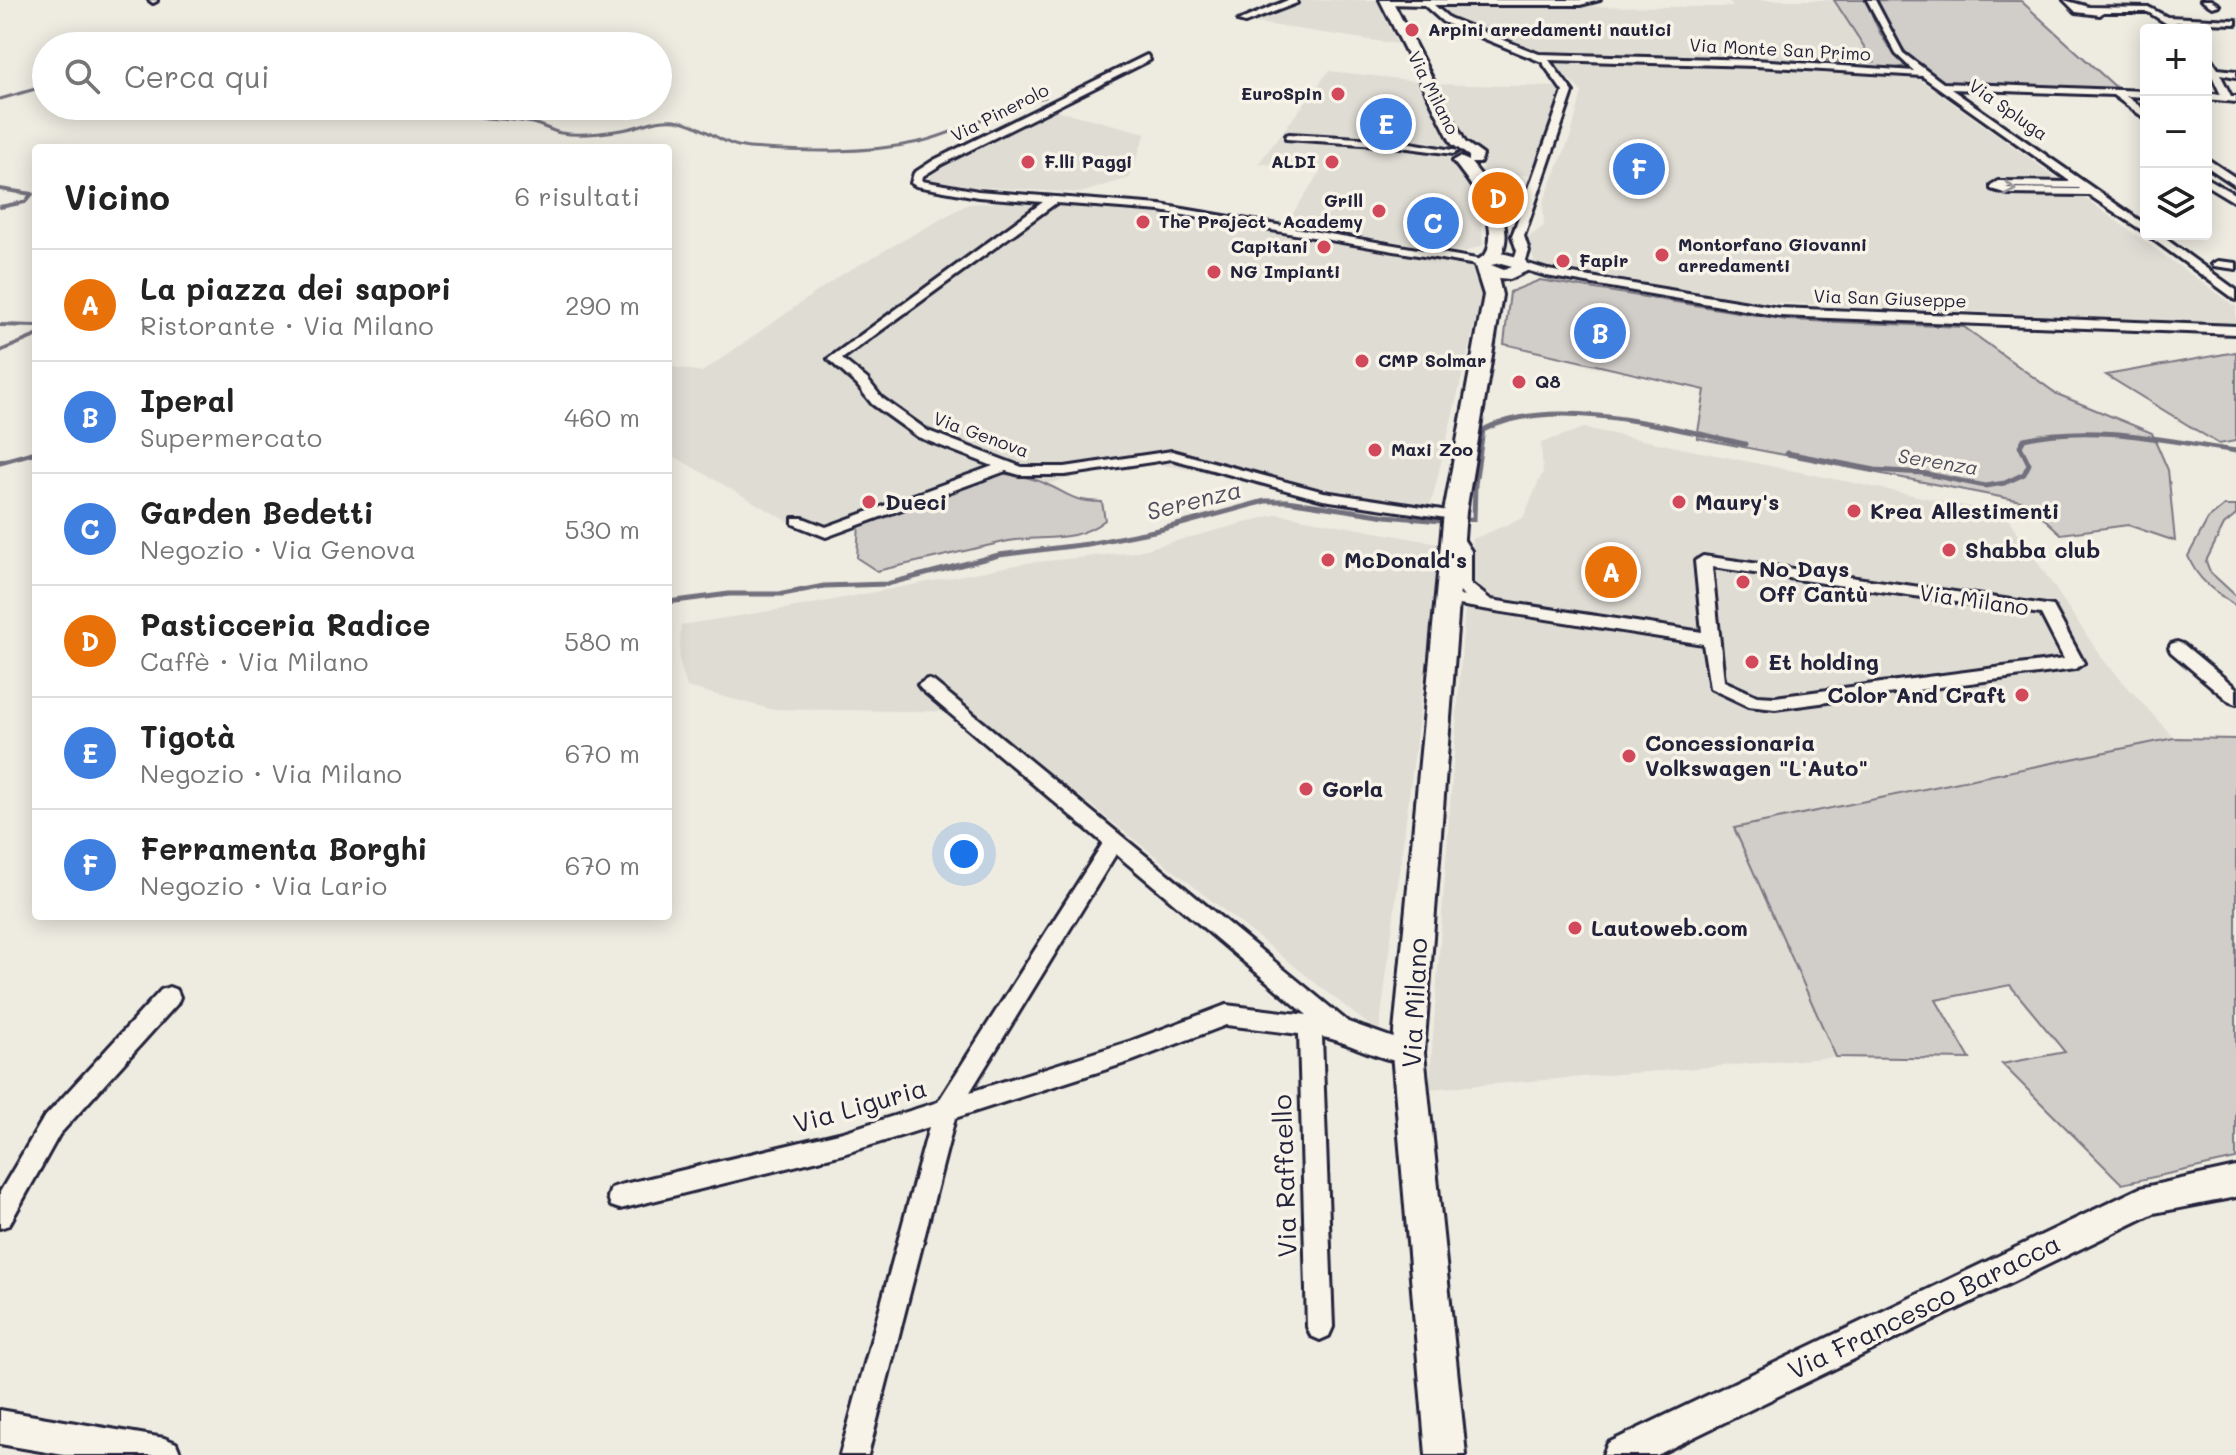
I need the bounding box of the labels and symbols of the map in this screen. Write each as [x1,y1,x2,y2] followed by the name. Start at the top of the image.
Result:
[1428,17,1672,41] place label: Arpini arredamenti nautici
[1403,21,1421,39] marker: Arpini arredamenti nautici
[1689,32,1872,66] street label: Via Monte San Primo
[1403,47,1465,139] street label: Via Milano
[1964,73,2053,145] street label: Via Spluga
[947,77,1053,147] street label: Via Pinerolo
[1241,81,1322,105] place label: EuroSpin
[1329,85,1347,103] marker: EuroSpin
[1360,94,1412,154] pin: E
[1613,139,1665,199] pin: F
[1044,149,1132,173] place label: F.lli Paggi
[1271,149,1316,173] place label: ALDI
[1019,153,1037,171] marker: F.lli Paggi
[1323,153,1341,171] marker: ALDI
[1472,168,1524,228] pin: D
[2004,181,2017,198] one-way arrow
[1282,188,1363,233] place label: Grill Academy
[1407,193,1459,253] pin: C
[1370,202,1388,220] marker: Grill Academy
[1159,209,1266,233] place label: The Project
[1134,213,1152,231] marker: The Project
[1678,232,1867,277] place label: Montorfano Giovanni arredamenti
[1231,234,1308,258] place label: Capitani
[1315,238,1333,256] marker: Capitani
[1653,246,1671,264] marker: Montorfano Giovanni arredamenti
[1579,248,1628,272] place label: Fapir
[1554,252,1572,270] marker: Fapir
[1230,259,1340,283] place label: NG Impianti
[1205,263,1223,281] marker: NG Impianti
[1813,283,1967,313] street label: Via San Giuseppe
[1574,303,1626,363] pin: B
[1378,348,1486,372] place label: CMP Solmar
[1353,352,1371,370] marker: CMP Solmar
[1535,369,1561,393] place label: Q8
[1510,373,1528,391] marker: Q8
[930,406,1032,462] street label: Via Genova
[1391,437,1473,461] place label: Maxi Zoo
[1366,441,1384,459] marker: Maxi Zoo
[1896,442,1980,480] water label: Serenza
[1143,473,1244,526] water label: Serenza
[885,487,947,516] place label: Dueci
[1695,487,1779,516] place label: Maury's
[860,493,878,511] marker: Dueci
[1670,493,1688,511] marker: Maury's
[1870,496,2060,525] place label: Krea Allestimenti
[1845,502,1863,520] marker: Krea Allestimenti
[1965,535,2100,564] place label: Shabba club
[1940,541,1958,559] marker: Shabba club
[1585,542,1637,602] pin: A
[1344,545,1467,574] place label: McDonald's
[1319,551,1337,569] marker: McDonald's
[1759,554,1868,608] place label: No Days Off Cantù
[1734,573,1752,591] marker: No Days Off Cantù
[1917,577,2031,622] street label: Via Milano
[1768,647,1879,676] place label: Et holding
[1743,653,1761,671] marker: Et holding
[1827,680,2006,709] place label: Color And Craft
[2013,686,2031,704] marker: Color And Craft
[1645,728,1868,782] place label: Concessionaria Volkswagen "L'Auto"
[1620,747,1638,765] marker: Concessionaria Volkswagen "L'Auto"
[1322,774,1383,803] place label: Gorla
[1297,780,1315,798] marker: Gorla
[944,834,984,874] your location
[1591,913,1748,942] place label: Lautoweb.com
[1566,919,1584,937] marker: Lautoweb.com
[1394,937,1434,1069] street label: Via Milano
[789,1070,930,1140] street label: Via Liguria
[1264,1094,1304,1258] street label: Via Raffaello
[1782,1225,2065,1387] street label: Via Francesco Baracca

